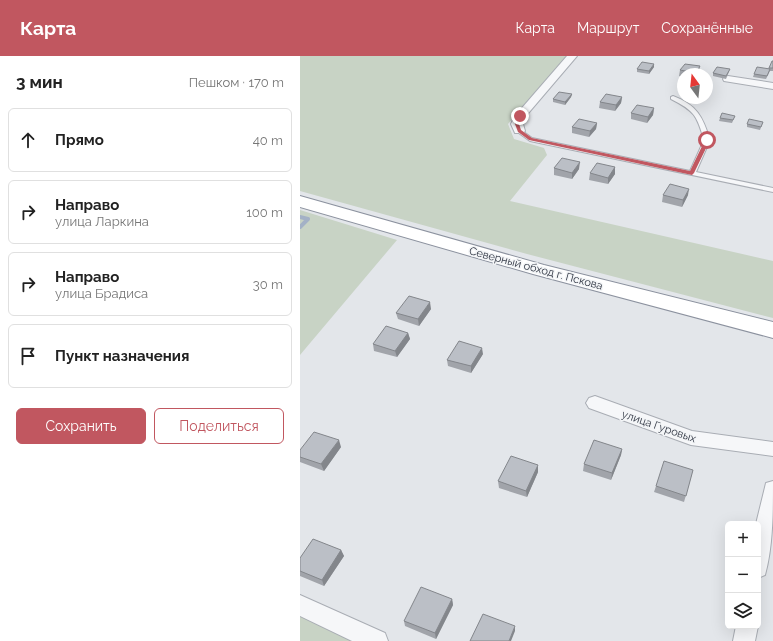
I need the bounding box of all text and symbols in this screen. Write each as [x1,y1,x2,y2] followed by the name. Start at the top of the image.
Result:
[20,17,76,39] text: Карта
[516,20,555,36] text: Карта
[577,20,639,36] text: Маршрут
[661,20,753,36] text: Сохранённые
[677,68,713,104] north arrow
[16,72,63,92] text: 3 мин
[189,75,284,90] text: Пешком · 170 m
[511,107,529,125] route end
[17,129,39,151] icon: ahead
[55,131,104,149] text: Прямо
[698,131,716,149] route start
[253,133,283,148] text: 40 m
[55,196,119,214] text: Направо
[17,201,39,223] icon: right
[246,205,283,220] text: 100 m
[55,214,149,229] text: улица Ларкина
[468,244,604,293] street label: Северный обход г. Пскова
[55,268,119,286] text: Направо
[17,273,39,295] icon: right
[253,277,283,292] text: 30 m
[55,286,148,301] text: улица Брадиса
[17,345,39,367] icon: arrive
[55,347,189,365] text: Пункт назначения
[16,408,146,444] button: Сохранить
[154,408,284,444] button: Поделиться
[620,408,698,445] street label: улица Гуровых
[725,521,761,629] map controls
[725,521,761,557] button: +
[725,557,761,593] button: −
[725,593,761,629] button: layers

